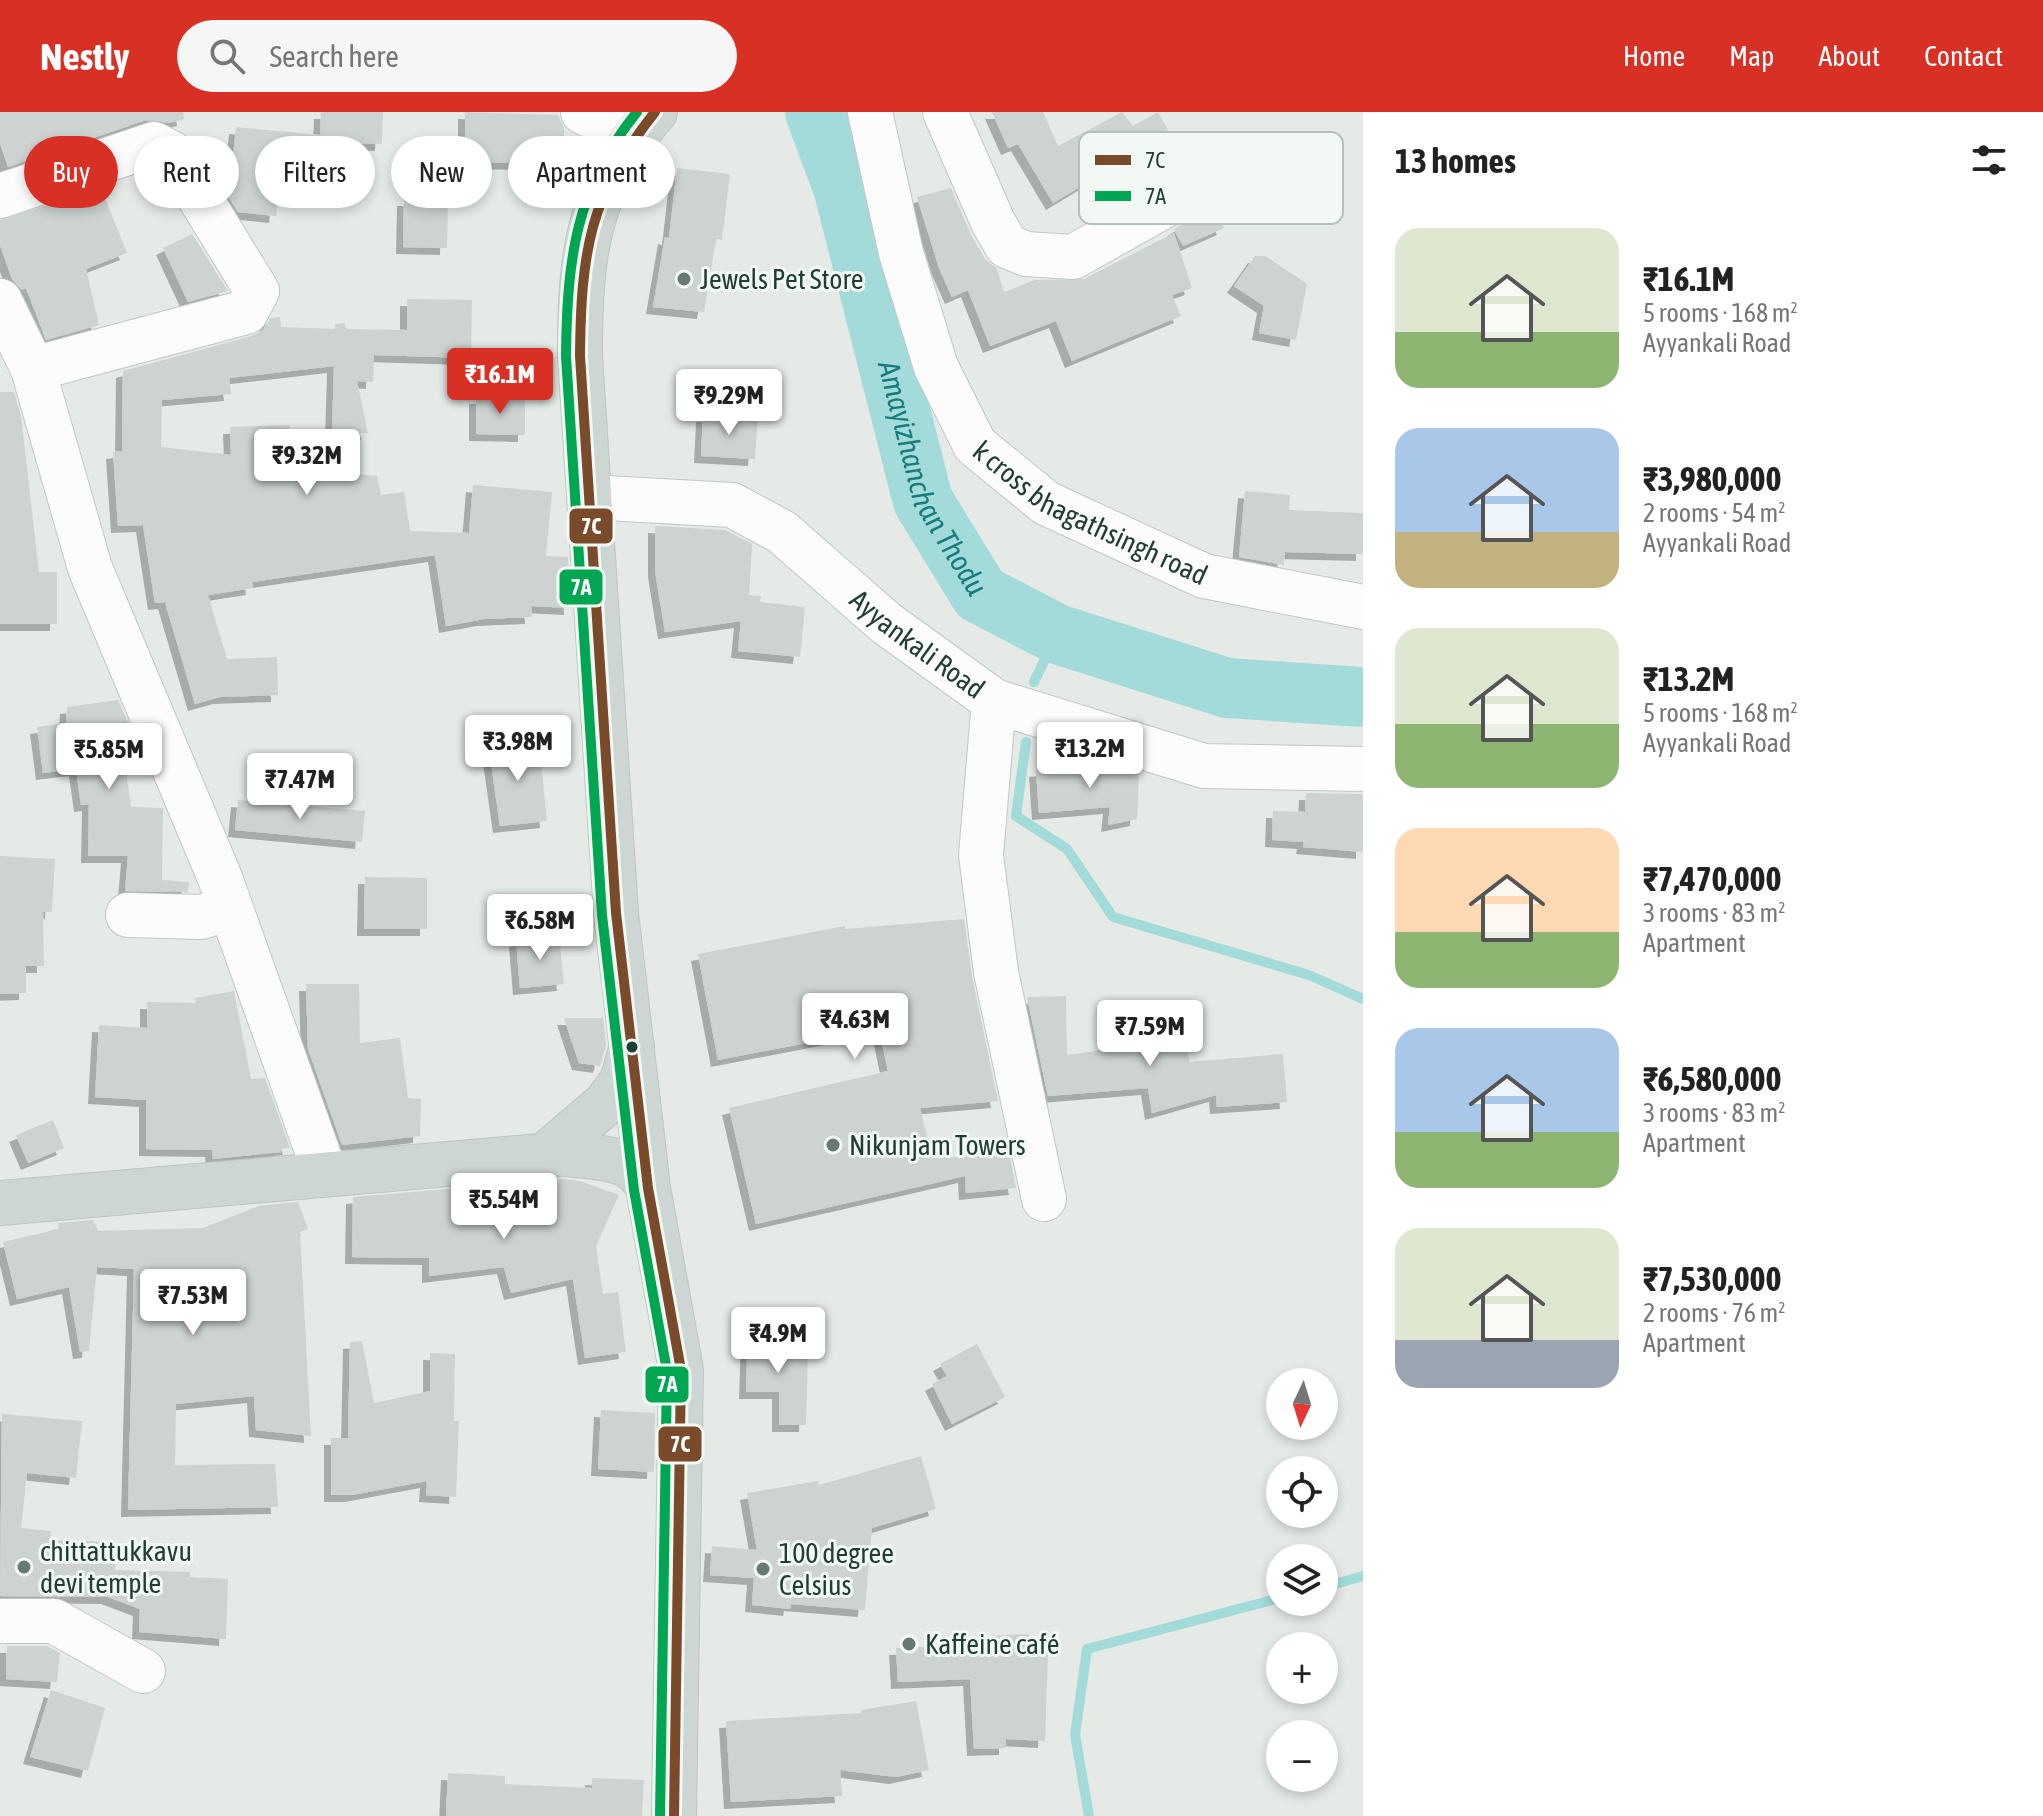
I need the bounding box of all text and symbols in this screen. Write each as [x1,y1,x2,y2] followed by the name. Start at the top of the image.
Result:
[177,20,737,92] search box
[205,34,249,78] icon: search
[40,35,129,78] text: Nestly
[269,39,399,73] text: Search here
[1623,40,1685,72] text: Home
[1729,40,1774,72] text: Map
[1818,40,1880,72] text: About
[1924,40,2003,72] text: Contact
[1079,132,1343,224] legend
[24,136,118,208] chip: Buy
[134,136,239,208] chip: Rent
[255,136,375,208] chip: Filters
[391,136,492,208] chip: New
[508,136,675,208] chip: Apartment
[1967,138,2011,182] icon: filters
[1395,141,1516,180] text: 13 homes
[1145,147,1165,173] text: 7C
[1145,183,1166,209] text: 7A
[1643,259,1734,298] text: ₹16.1M
[1459,260,1555,356] icon: home
[700,263,863,295] place label: Jewels Pet Store
[675,270,693,288] marker: Jewels Pet Store
[1643,298,1798,328] text: 5 rooms · 168 m²
[1643,328,1791,358] text: Ayyankali Road
[435,348,565,416] pin: ₹16.1M
[872,356,995,601] water label: Amayizhanchan Thodu
[465,359,535,389] text: ₹16.1M
[664,369,794,437] pin: ₹9.29M
[694,380,764,410] text: ₹9.29M
[242,429,372,497] pin: ₹9.32M
[967,434,1212,591] street label: k cross bhagathsingh road
[272,440,342,470] text: ₹9.32M
[1643,459,1782,498] text: ₹3,980,000
[1459,460,1555,556] icon: home
[1643,498,1785,528] text: 2 rooms · 54 m²
[568,507,614,545] line badge: 7C
[581,513,601,539] text: 7C
[1643,528,1791,558] text: Ayyankali Road
[558,568,604,606] line badge: 7A
[570,574,592,600] text: 7A
[844,583,991,705] street label: Ayyankali Road
[1643,659,1734,698] text: ₹13.2M
[1459,660,1555,756] icon: home
[1643,698,1798,728] text: 5 rooms · 168 m²
[453,715,583,783] pin: ₹3.98M
[1025,722,1155,790] pin: ₹13.2M
[44,723,174,791] pin: ₹5.85M
[483,726,553,756] text: ₹3.98M
[1643,728,1791,758] text: Ayyankali Road
[1055,733,1125,763] text: ₹13.2M
[74,734,144,764] text: ₹5.85M
[235,753,365,821] pin: ₹7.47M
[265,764,335,794] text: ₹7.47M
[1643,859,1782,898] text: ₹7,470,000
[1459,860,1555,956] icon: home
[475,894,605,962] pin: ₹6.58M
[1643,898,1785,928] text: 3 rooms · 83 m²
[505,905,575,935] text: ₹6.58M
[1643,928,1746,958] text: Apartment
[790,993,920,1061] pin: ₹4.63M
[1085,1000,1215,1068] pin: ₹7.59M
[820,1004,890,1034] text: ₹4.63M
[1115,1011,1185,1041] text: ₹7.59M
[624,1039,640,1055] unlabelled marker
[1643,1059,1782,1098] text: ₹6,580,000
[1459,1060,1555,1156] icon: home
[1643,1098,1785,1128] text: 3 rooms · 83 m²
[1643,1128,1746,1158] text: Apartment
[849,1129,1026,1161] place label: Nikunjam Towers
[824,1136,842,1154] marker: Nikunjam Towers
[439,1173,569,1241] pin: ₹5.54M
[469,1184,539,1214] text: ₹5.54M
[1643,1259,1782,1298] text: ₹7,530,000
[1459,1260,1555,1356] icon: home
[128,1269,258,1337] pin: ₹7.53M
[158,1280,228,1310] text: ₹7.53M
[1643,1298,1785,1328] text: 2 rooms · 76 m²
[722,1307,834,1375] pin: ₹4.9M
[749,1318,807,1348] text: ₹4.9M
[1643,1328,1746,1358] text: Apartment
[644,1365,690,1404] line badge: 7A
[1266,1368,1338,1440] north arrow
[1266,1368,1338,1792] map controls
[656,1371,678,1397] text: 7A
[657,1425,703,1463] line badge: 7C
[670,1431,690,1457] text: 7C
[1266,1456,1338,1528] button: locate
[40,1535,192,1599] place label: chittattukkavu devi temple
[779,1537,894,1601] place label: 100 degree Celsius
[1266,1544,1338,1616] button: layers
[15,1558,33,1576] marker: chittattukkavu devi temple
[754,1560,772,1578] marker: 100 degree Celsius
[925,1628,1059,1660] place label: Kaffeine café
[1266,1632,1338,1704] button: +
[900,1635,918,1653] marker: Kaffeine café
[1266,1720,1338,1792] button: −

